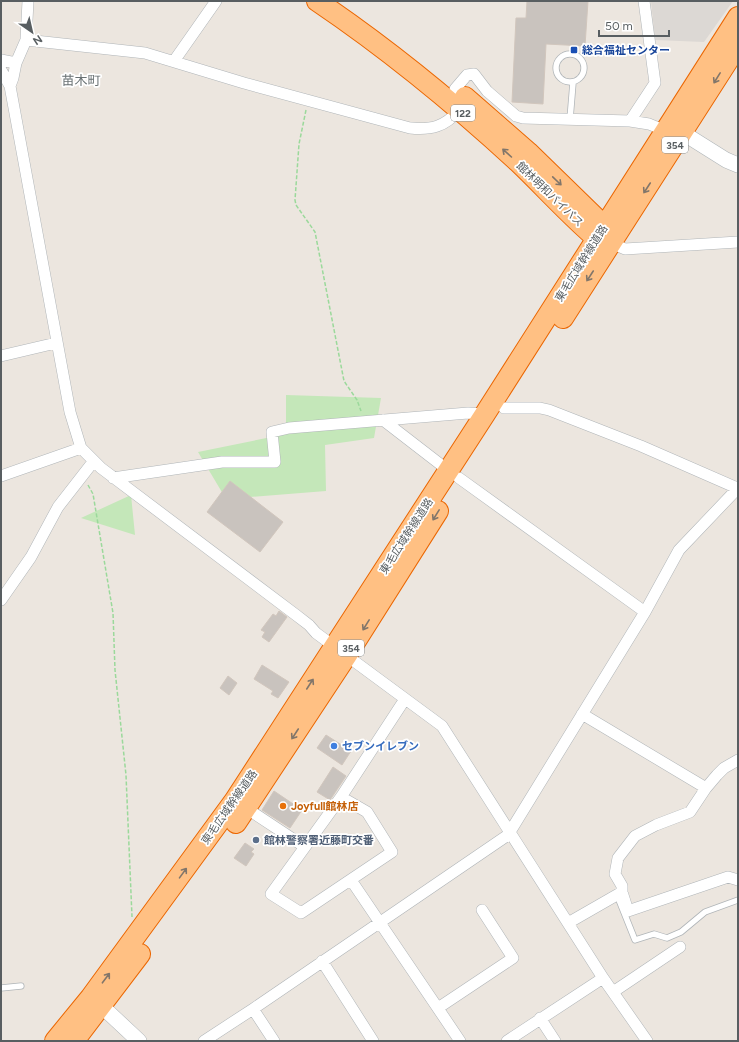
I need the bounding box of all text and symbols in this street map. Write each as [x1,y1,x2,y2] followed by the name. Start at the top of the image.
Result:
[12,12,52,52] north arrow
[599,12,669,38] scale bar
[605,19,633,33] text: 50 m
[30,32,44,48] text: N
[582,44,670,57] place label: 総合福祉センター
[569,45,579,55] marker: 総合福祉センター
[713,72,721,83] one-way arrow
[61,73,101,88] district label: 苗木町
[451,105,475,121] road number: 122
[662,137,688,153] road number: 354
[503,149,513,158] one-way arrow
[514,159,586,230] street label: 館林明和バイパス
[552,176,562,186] one-way arrow
[643,182,651,193] one-way arrow
[553,223,610,304] street label: 東毛広域幹線道路
[586,270,594,281] one-way arrow
[377,496,436,577] street label: 東毛広域幹線道路
[432,509,440,520] one-way arrow
[362,619,371,630] one-way arrow
[338,640,364,656] road number: 354
[306,679,314,690] one-way arrow
[291,728,300,739] one-way arrow
[342,740,419,753] place label: セブンイレブン
[329,741,339,751] marker: セブンイレブン
[199,768,260,847] street label: 東毛広域幹線道路
[291,800,359,813] place label: Joyfull館林店
[278,801,288,811] marker: Joyfull館林店
[263,834,374,847] place label: 館林警察署近藤町交番
[251,835,261,845] marker: 館林警察署近藤町交番
[179,868,187,879] one-way arrow
[101,972,110,983] one-way arrow

